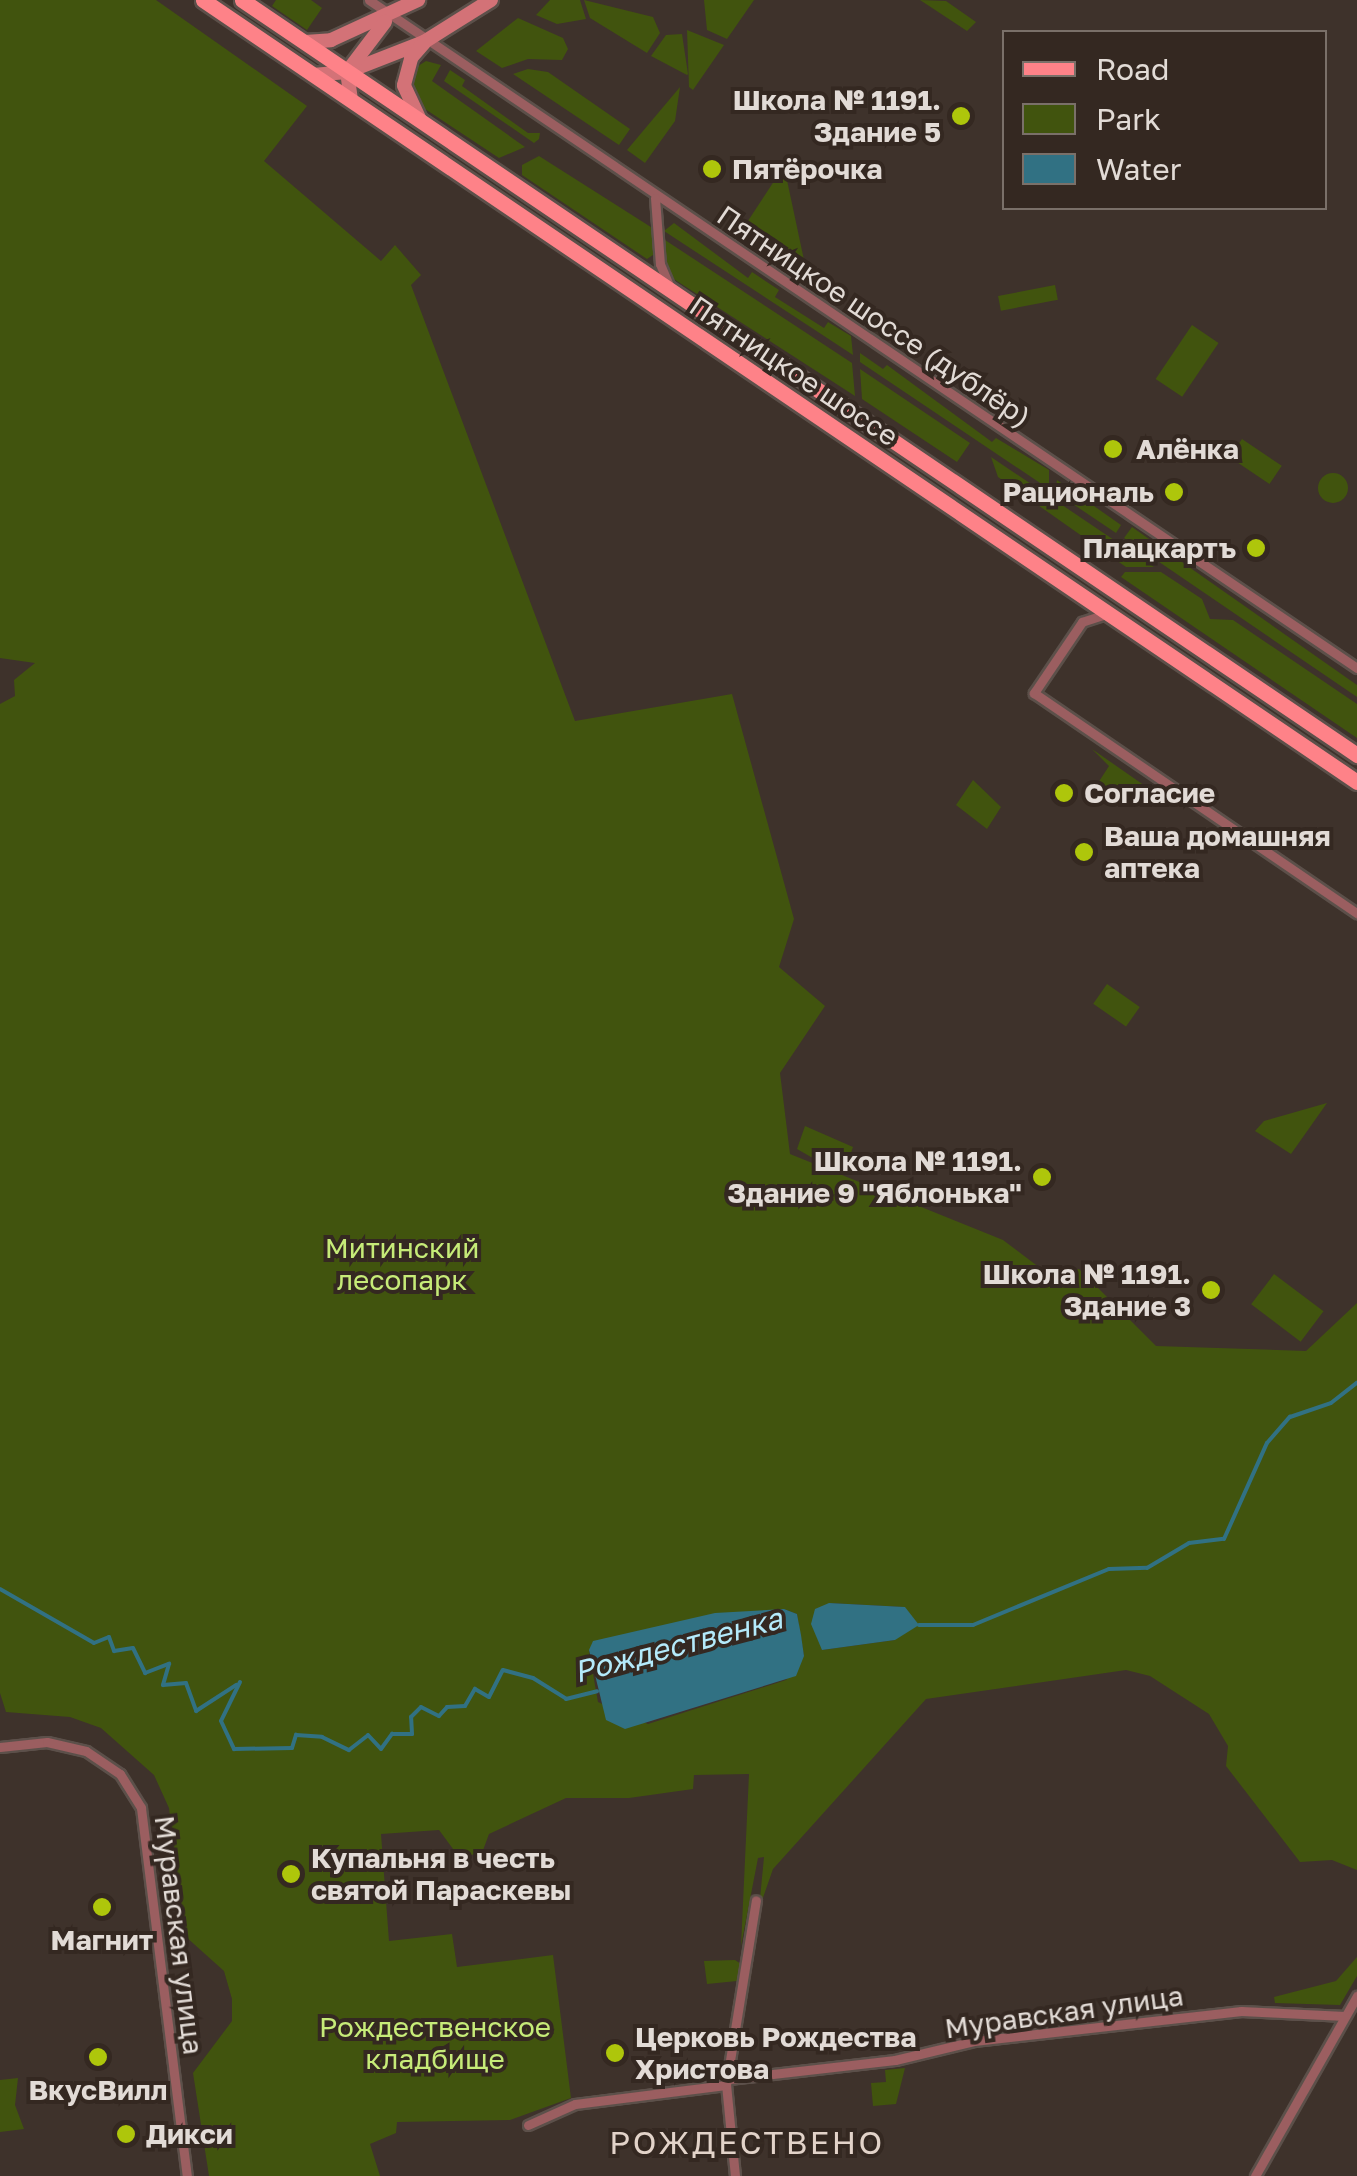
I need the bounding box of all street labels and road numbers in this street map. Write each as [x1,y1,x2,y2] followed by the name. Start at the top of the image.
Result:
[711,198,1037,434] street label: Пятницкое шоссе (дублёр)
[683,289,905,453] street label: Пятницкое шоссе
[148,1814,210,2056] street label: Муравская улица
[943,1979,1185,2045] street label: Муравская улица

